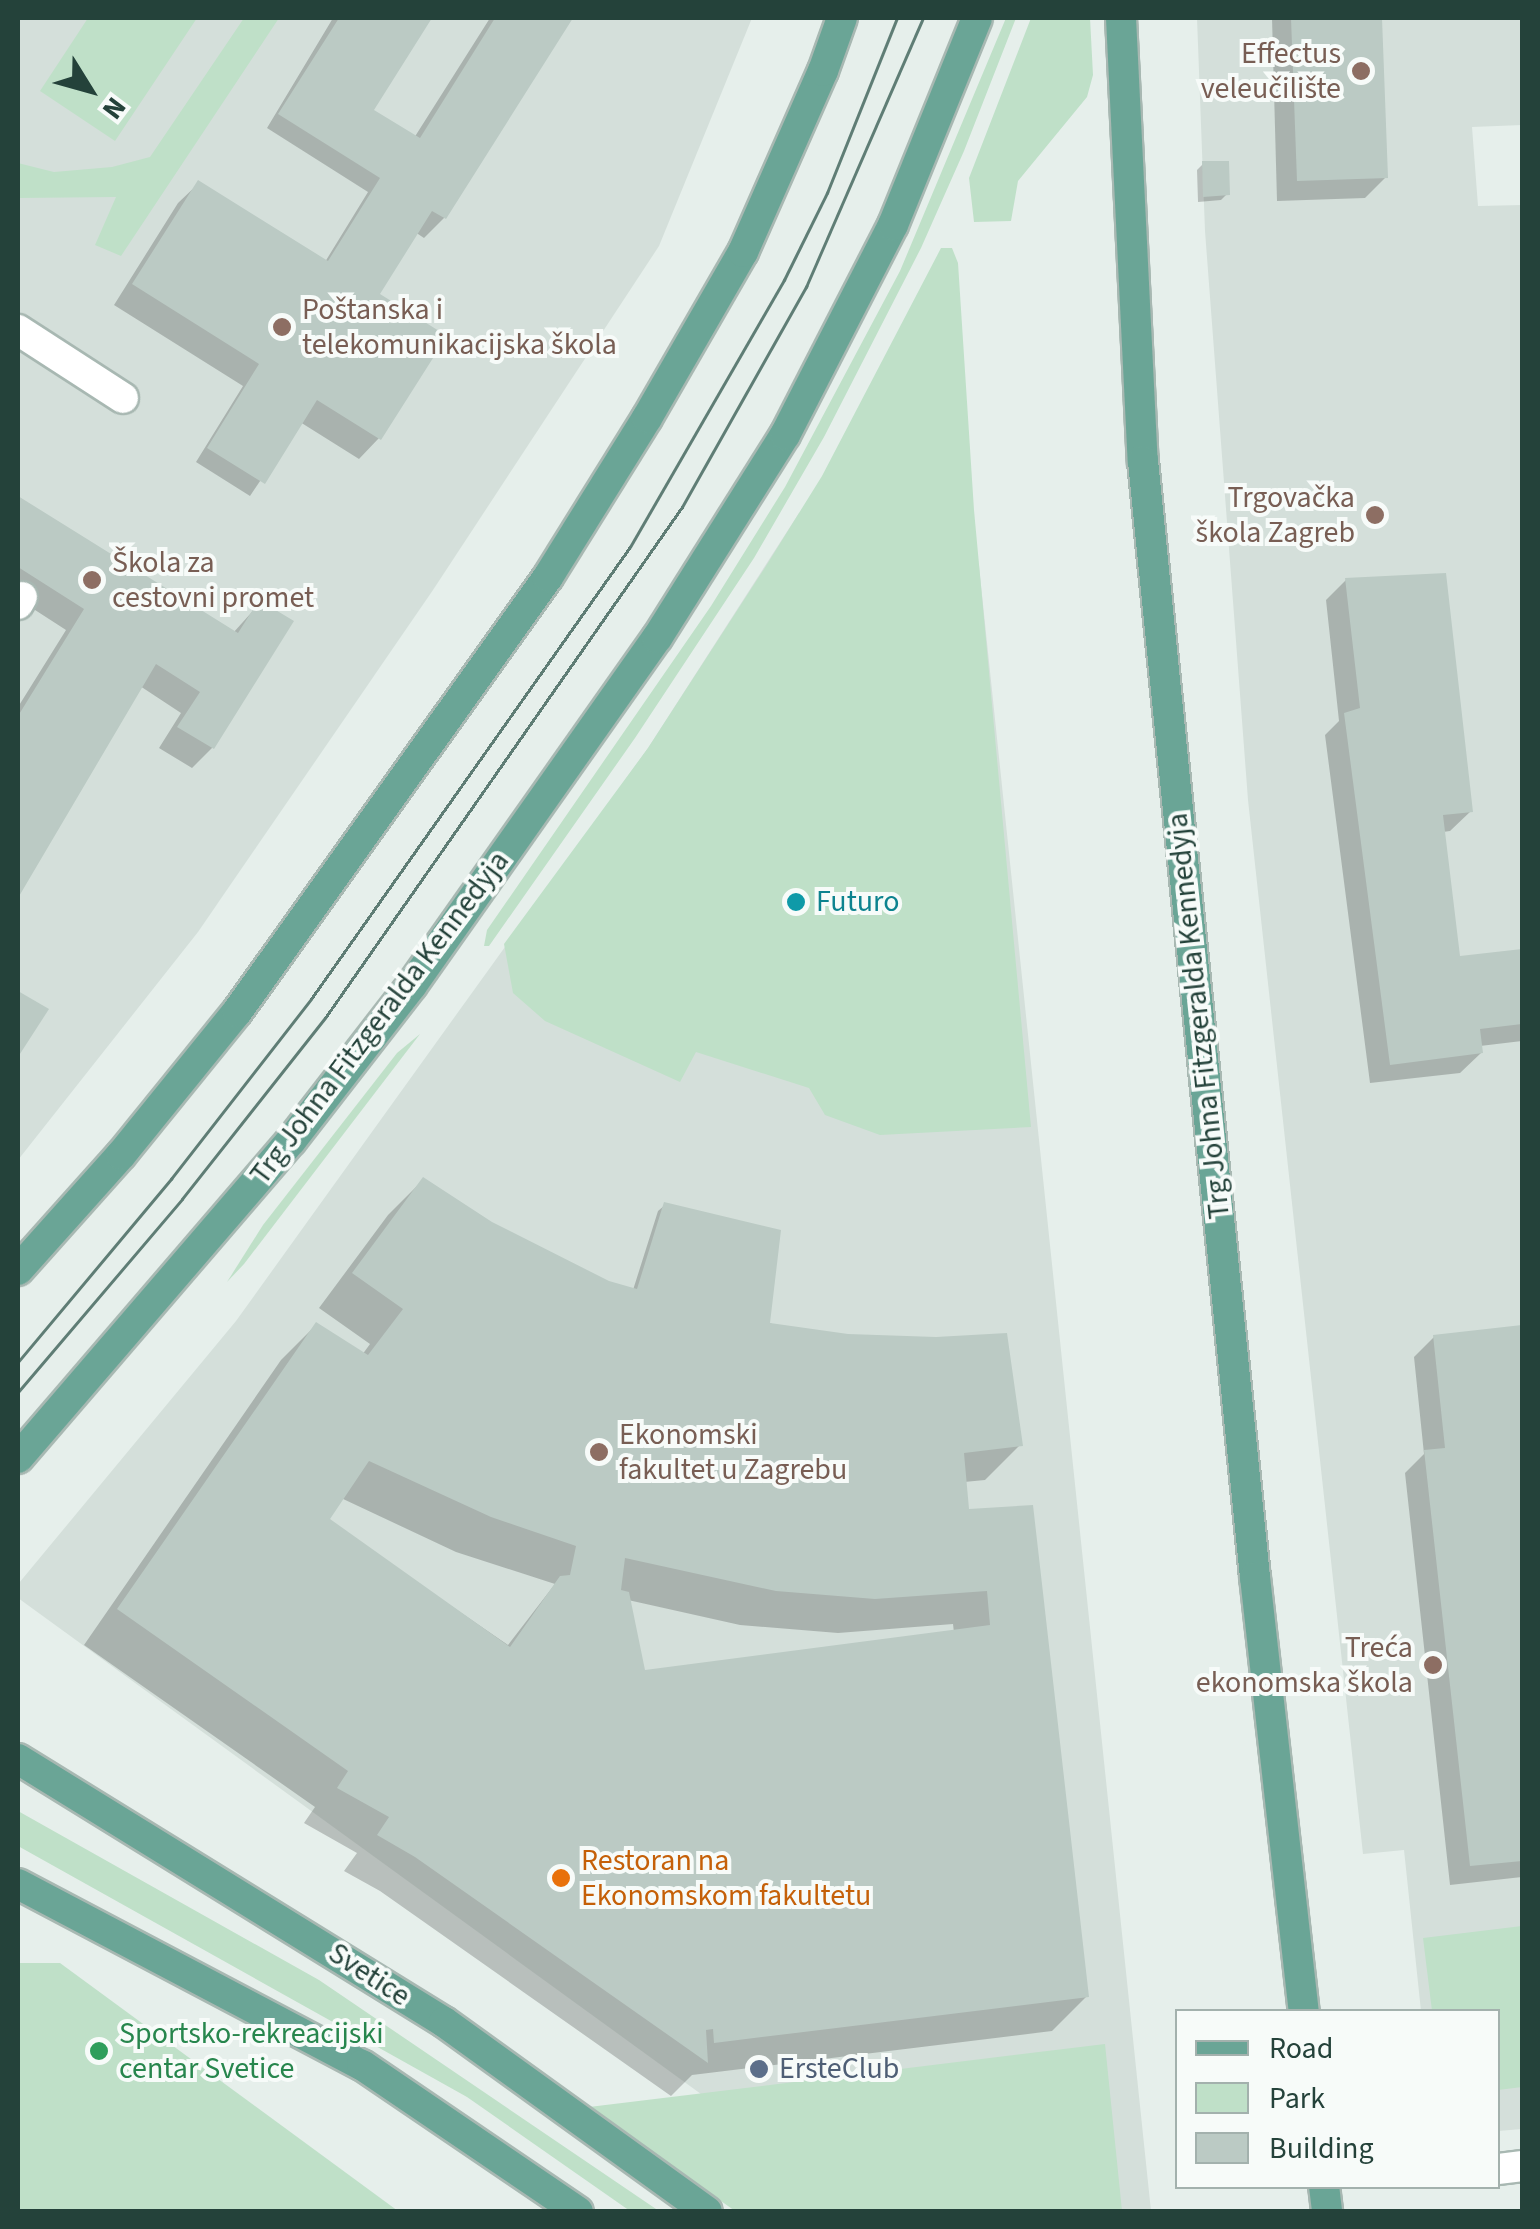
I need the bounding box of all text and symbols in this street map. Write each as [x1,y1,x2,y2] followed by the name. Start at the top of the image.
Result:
[1201,36,1341,106] place label: Effectus veleučilište
[40,40,140,140] north arrow
[1350,60,1372,82] marker: Effectus veleučilište
[92,89,136,128] text: N
[302,292,617,362] place label: Poštanska i telekomunikacijska škola
[271,316,293,338] marker: Poštanska i telekomunikacijska škola
[1196,480,1355,550] place label: Trgovačka škola Zagreb
[1364,504,1386,526] marker: Trgovačka škola Zagreb
[112,545,314,616] place label: Škola za cestovni promet
[81,569,103,591] marker: Škola za cestovni promet
[1160,811,1238,1221] street label: Trg Johna Fitzgeralda Kennedyja
[243,844,517,1192] street label: Trg Johna Fitzgeralda Kennedyja
[816,884,899,920] place label: Futuro
[785,891,807,913] marker: Futuro
[619,1417,847,1488] place label: Ekonomski fakultet u Zagrebu
[588,1441,610,1463] marker: Ekonomski fakultet u Zagrebu
[1196,1630,1413,1700] place label: Treća ekonomska škola
[1422,1654,1444,1676] marker: Treća ekonomska škola
[581,1843,871,1914] place label: Restoran na Ekonomskom fakultetu
[550,1867,572,1889] marker: Restoran na Ekonomskom fakultetu
[321,1935,417,2015] street label: Svetice
[1175,2009,1500,2189] legend
[119,2016,384,2086] place label: Sportsko-rekreacijski centar Svetice
[1269,2027,1333,2070] text: Road
[88,2040,110,2062] marker: Sportsko-rekreacijski centar Svetice
[779,2051,899,2087] place label: ErsteClub
[748,2058,770,2080] marker: ErsteClub
[1269,2077,1325,2120] text: Park
[1269,2127,1374,2170] text: Building

